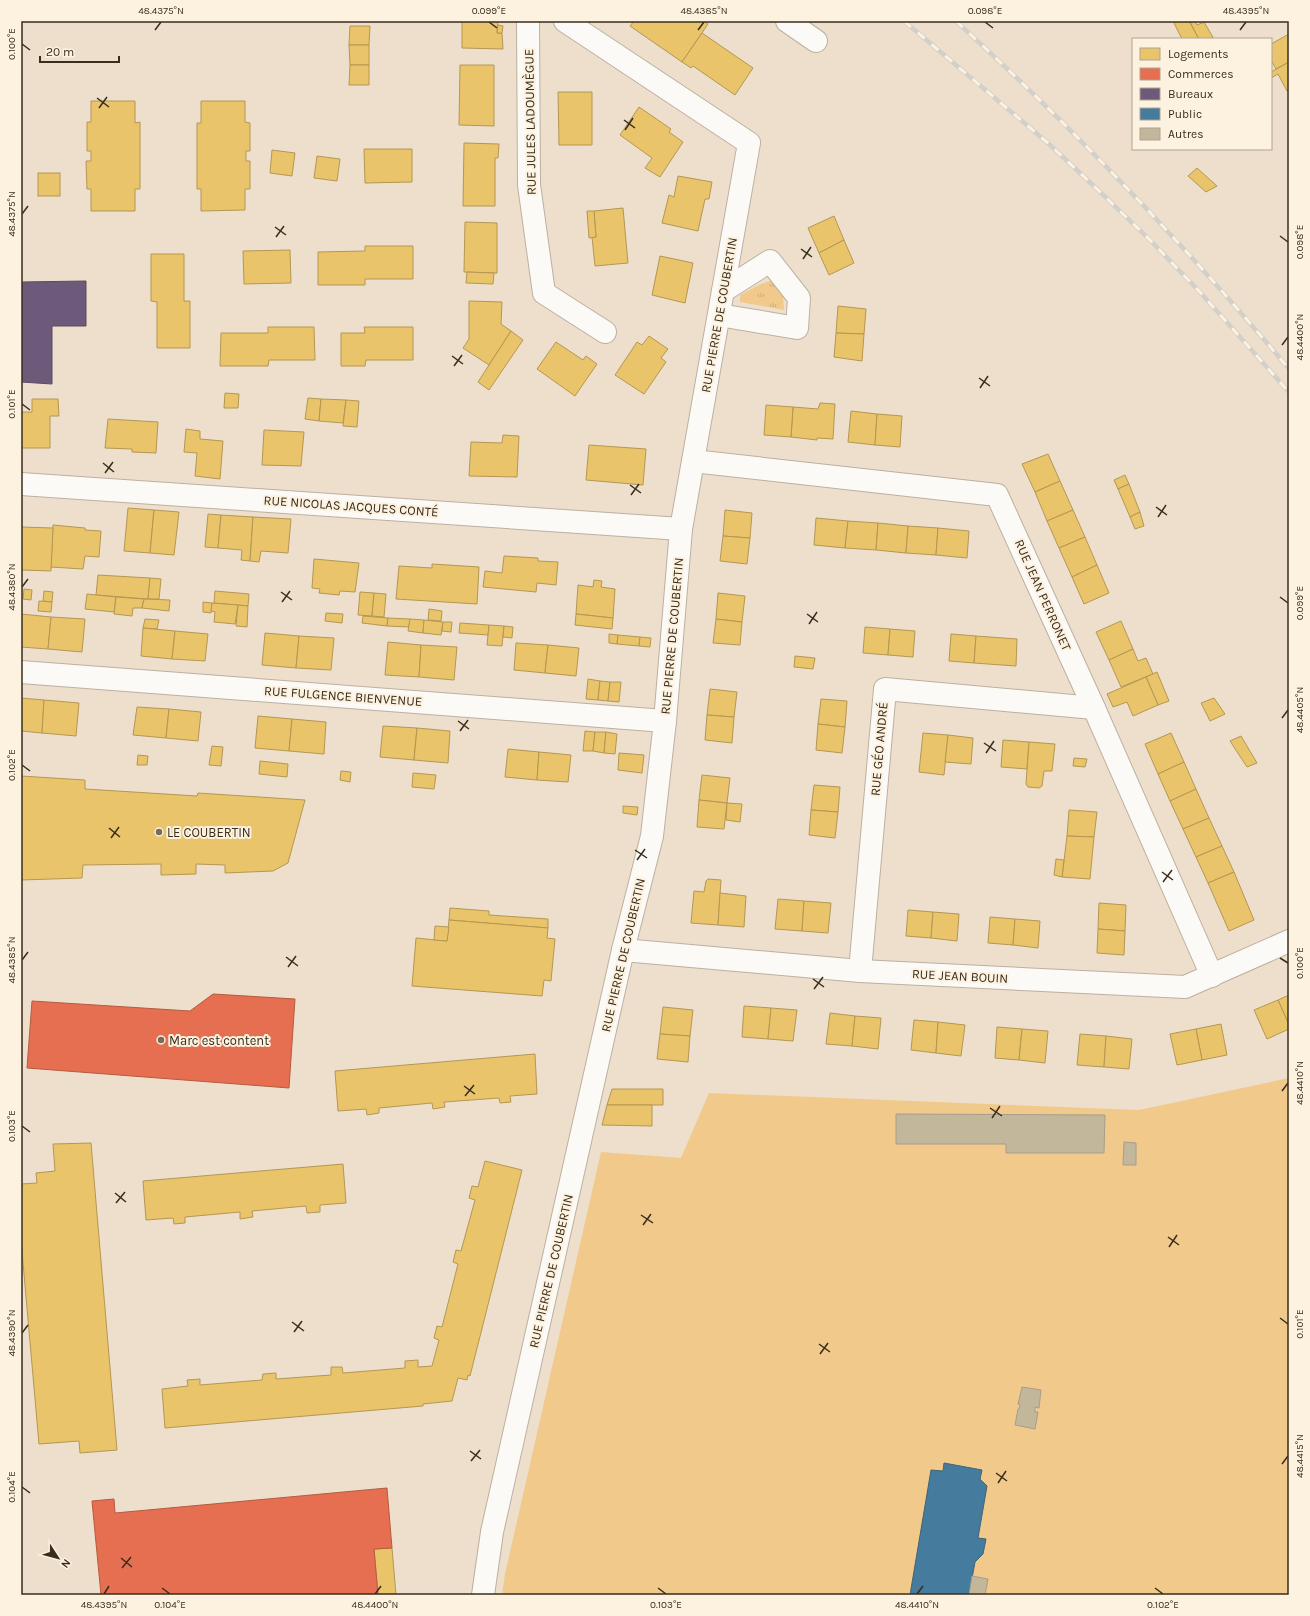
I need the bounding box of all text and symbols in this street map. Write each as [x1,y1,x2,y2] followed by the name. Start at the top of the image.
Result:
[138,5,184,17] text: 48.4375°N
[472,5,506,17] text: 0.099°E
[680,5,728,17] text: 48.4385°N
[968,5,1002,17] text: 0.098°E
[1223,5,1269,17] text: 48.4395°N
[6,28,18,60] text: 0.100°E
[40,38,119,64] scale bar
[1132,38,1272,150] legend
[46,45,74,59] text: 20 m
[1168,47,1229,61] text: Logements
[519,49,539,195] street label: RUE JULES LADOUMÈGUE
[1168,67,1234,81] text: Commerces
[1168,87,1213,101] text: Bureaux
[1168,107,1202,121] text: Public
[1168,127,1203,141] text: Autres
[6,191,18,237] text: 48.4375°N
[1294,225,1306,259] text: 0.098°E
[698,236,740,394] street label: RUE PIERRE DE COUBERTIN
[1294,314,1306,360] text: 48.4400°N
[6,389,18,419] text: 0.101°E
[263,490,439,520] street label: RUE NICOLAS JACQUES CONTÉ
[1012,537,1075,653] street label: RUE JEAN PERRONET
[658,557,686,715] street label: RUE PIERRE DE COUBERTIN
[6,563,18,611] text: 48.4380°N
[1294,586,1306,620] text: 0.099°E
[263,683,423,709] street label: RUE FULGENCE BIENVENUE
[1294,687,1306,733] text: 48.4405°N
[865,701,891,797] street label: RUE GÉO ANDRÉ
[6,749,18,781] text: 0.102°E
[167,825,251,840] place label: LE COUBERTIN
[154,827,164,837] marker: LE COUBERTIN
[598,877,648,1033] street label: RUE PIERRE DE COUBERTIN
[6,936,18,984] text: 48.4385°N
[1294,947,1306,979] text: 0.100°E
[912,966,1008,986] street label: RUE JEAN BOUIN
[169,1033,269,1048] place label: Marc est content
[156,1035,166,1045] marker: Marc est content
[1294,1061,1306,1105] text: 48.4410°N
[6,1110,18,1142] text: 0.103°E
[526,1193,576,1349] street label: RUE PIERRE DE COUBERTIN
[1294,1309,1306,1339] text: 0.101°E
[6,1310,18,1357] text: 48.4390°N
[1294,1434,1306,1478] text: 48.4415°N
[6,1471,18,1503] text: 0.104°E
[38,1538,78,1578] north arrow
[58,1557,73,1571] text: N
[81,1599,127,1611] text: 48.4395°N
[154,1599,186,1611] text: 0.104°E
[352,1599,398,1611] text: 48.4400°N
[650,1599,682,1611] text: 0.103°E
[895,1599,939,1611] text: 48.4410°N
[1147,1599,1179,1611] text: 0.102°E

